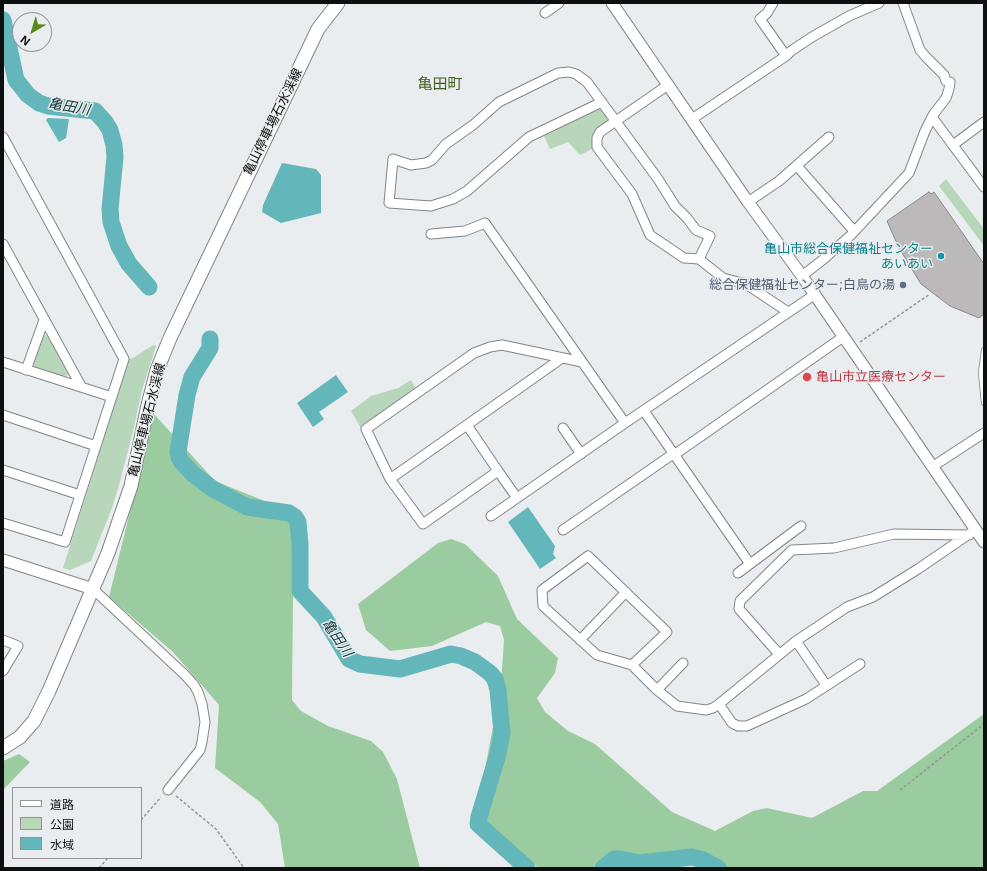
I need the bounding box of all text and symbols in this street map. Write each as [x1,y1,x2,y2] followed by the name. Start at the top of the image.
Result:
[12,12,52,52] north arrow
[18,33,33,49] text: N
[240,66,306,178] street label: 亀山停車場石水渓線
[418,75,462,93] district label: 亀田町
[47,95,91,119] water label: 亀田川
[764,241,933,272] place label: 亀山市総合保健福祉センター あいあい
[936,251,946,261] marker: 亀山市総合保健福祉センター あいあい
[709,277,895,293] place label: 総合保健福祉センター;白鳥の湯
[898,280,908,290] marker: 総合保健福祉センター;白鳥の湯
[125,361,169,479] street label: 亀山停車場石水渓線
[816,369,946,385] place label: 亀山市立医療センター
[801,371,813,383] marker: 亀山市立医療センター
[318,616,356,660] water label: 亀田川
[12,787,142,859] legend
[50,797,74,812] text: 道路
[50,817,74,832] text: 公園
[50,837,74,852] text: 水域

